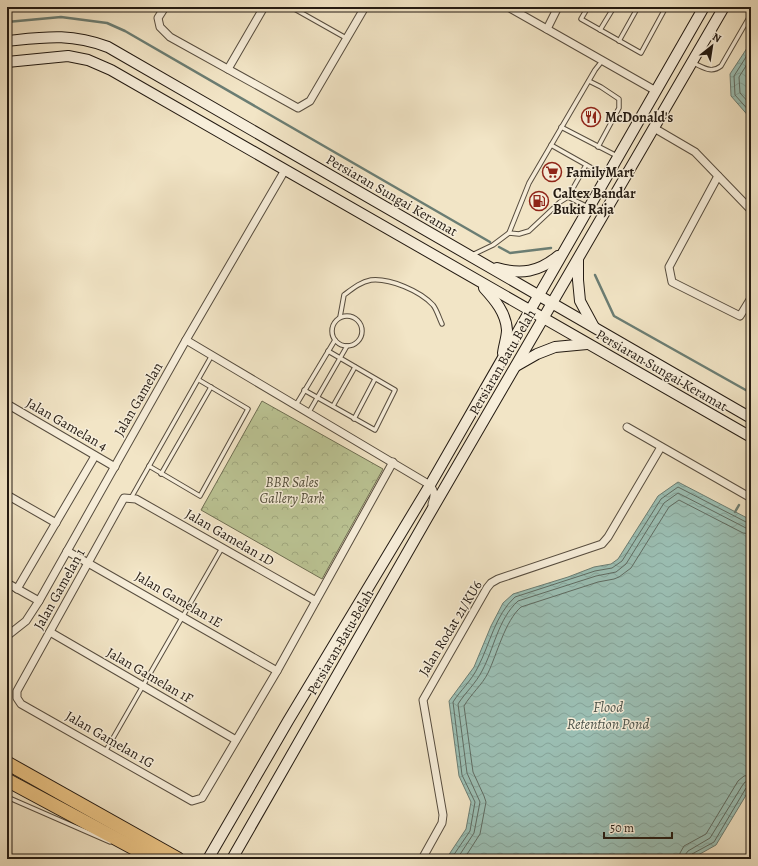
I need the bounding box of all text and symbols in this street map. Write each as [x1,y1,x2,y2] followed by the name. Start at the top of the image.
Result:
[692,26,732,66] north arrow
[710,29,724,46] text: N
[580,106,602,128] restaurant icon: McDonald's
[605,108,673,127] place label: McDonald's
[323,150,461,241] street label: Persiaran Sungai Keramat
[541,161,563,183] supermarket icon: FamilyMart
[566,163,635,182] place label: FamilyMart
[553,184,636,219] place label: Caltex Bandar Bukit Raja
[528,190,550,212] fuel station icon: Caltex Bandar Bukit Raja
[465,306,541,418] street label: Persiaran Batu Belah
[593,325,731,416] street label: Persiaran Sungai Keramat
[110,359,167,440] street label: Jalan Gamelan
[22,393,111,456] street label: Jalan Gamelan 4
[259,473,325,508] park label: BBR Sales Gallery Park
[182,504,278,571] street label: Jalan Gamelan 1D
[29,545,90,633] street label: Jalan Gamelan 1
[131,567,226,632] street label: Jalan Gamelan 1E
[414,577,487,680] street label: Jalan Rodat 21/KU6
[303,586,379,698] street label: Persiaran Batu Belah
[103,643,197,708] street label: Jalan Gamelan 1F
[567,697,649,734] water label: Flood Retention Pond
[62,706,157,772] street label: Jalan Gamelan 1G
[604,814,672,840] scale bar
[610,820,634,836] text: 50 m

